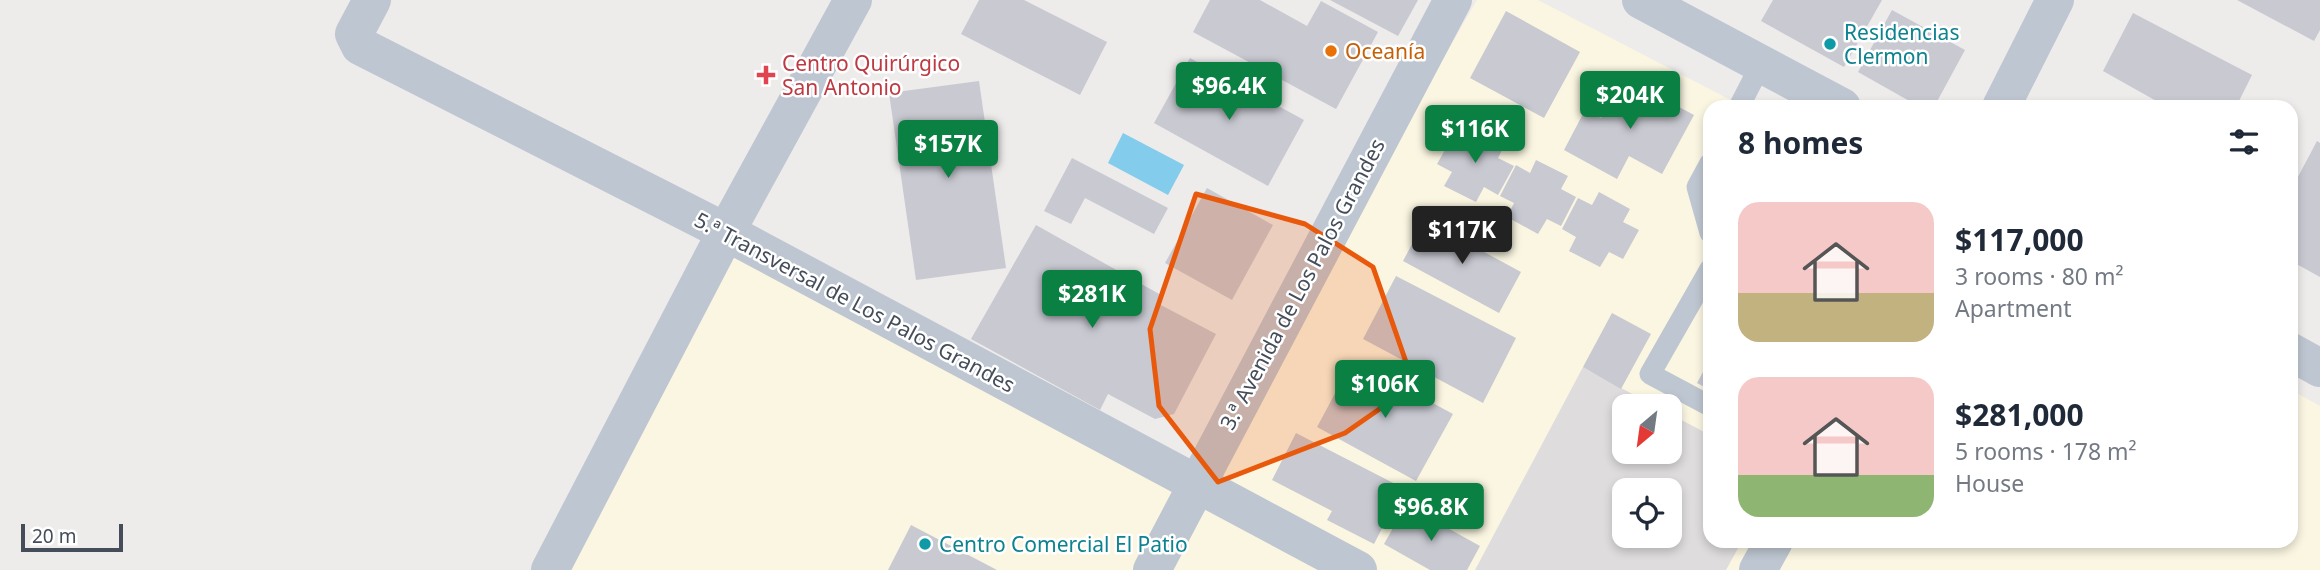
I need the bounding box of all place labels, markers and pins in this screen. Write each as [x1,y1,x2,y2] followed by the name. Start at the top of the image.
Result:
[1844,18,1959,70] place label: Residencias Clermon
[1822,36,1838,52] marker: Residencias Clermon
[1345,37,1425,65] place label: Oceanía
[1323,43,1339,59] marker: Oceanía
[782,49,960,101] place label: Centro Quirúrgico San Antonio
[1172,62,1286,122] pin: $96.4K
[756,65,776,85] marker: Centro Quirúrgico San Antonio
[1581,72,1679,131] pin: $204K
[1426,106,1524,165] pin: $116K
[899,120,997,180] pin: $157K
[1413,206,1511,266] pin: $117K
[1043,270,1141,330] pin: $281K
[1336,360,1434,420] pin: $106K
[1374,484,1488,543] pin: $96.8K
[939,530,1188,558] place label: Centro Comercial El Patio
[917,536,933,552] marker: Centro Comercial El Patio

